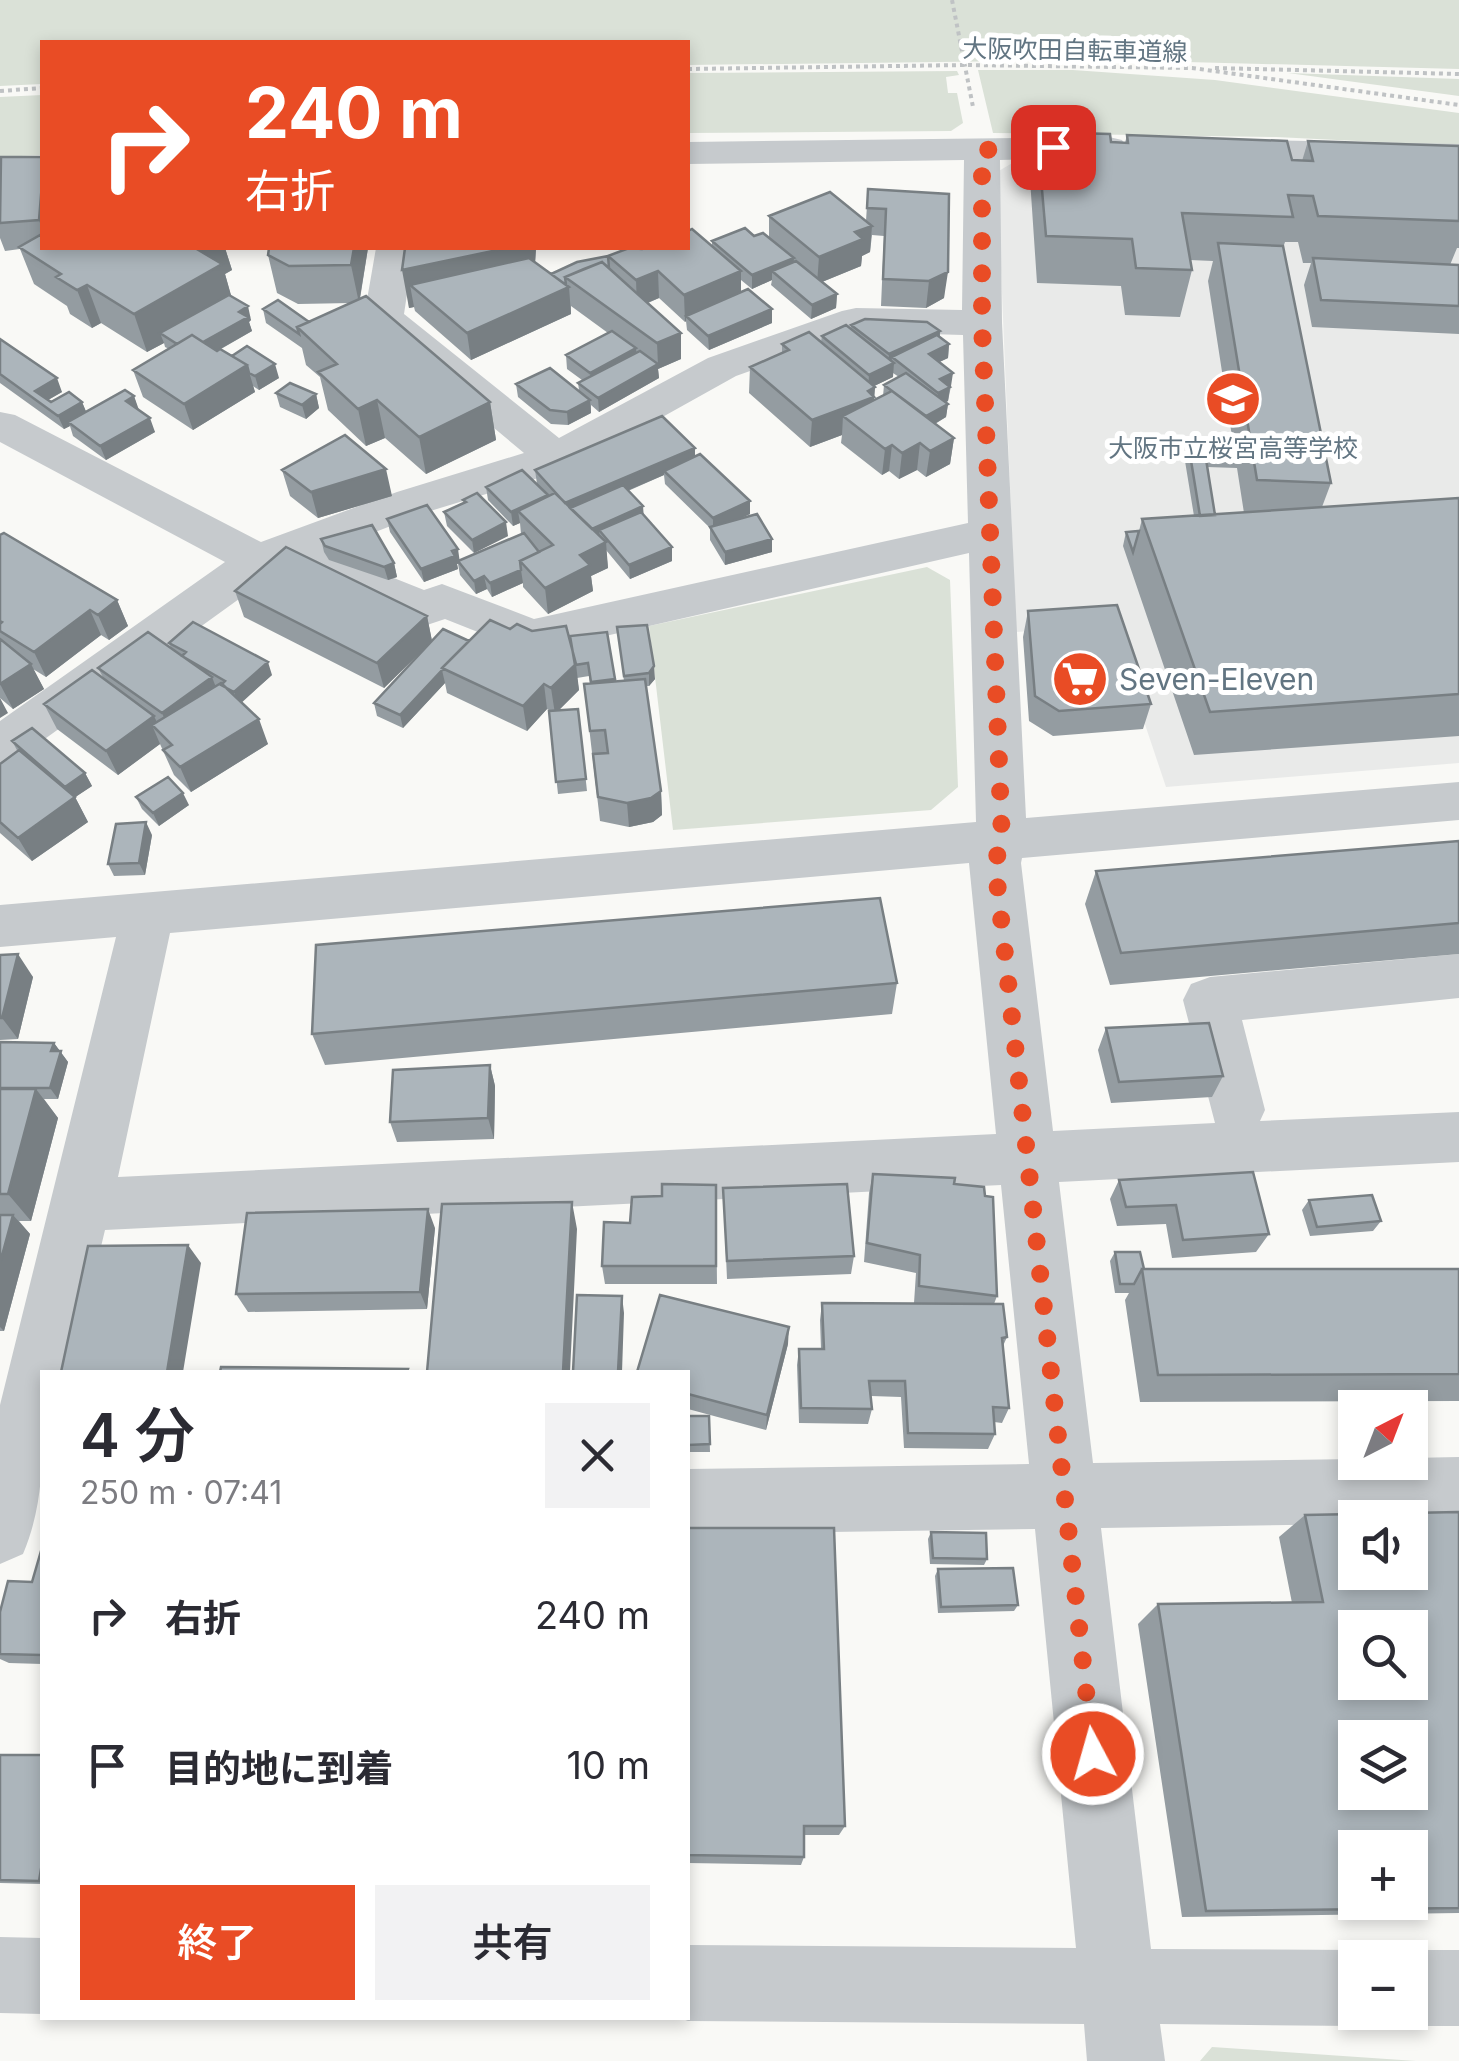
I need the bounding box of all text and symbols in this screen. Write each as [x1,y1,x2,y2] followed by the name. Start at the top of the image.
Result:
[962,33,1188,67] street label: 大阪吹田自転車道線
[245,70,463,155] text: 240 m
[80,80,210,210] icon: right
[1011,105,1096,190] pin
[1026,120,1081,175] icon: arrive
[245,163,335,218] text: 右折
[1203,369,1263,429] school or university icon: 大阪市立桜宮高等学校
[1108,433,1358,463] place label: 大阪市立桜宮高等学校
[1050,649,1110,709] supermarket icon: Seven-Eleven
[1119,661,1314,697] place label: Seven-Eleven
[1338,1390,1428,1480] north arrow
[1338,1390,1428,2030] map controls
[80,1399,195,1471] text: 4 分
[545,1403,650,1508] button: close
[80,1473,282,1512] text: 250 m · 07:41
[1338,1500,1428,1590] button: sound
[80,1588,135,1643] icon: right
[535,1592,650,1638] text: 240 m
[165,1595,241,1641] text: 右折
[1338,1610,1428,1700] button: search
[1041,1702,1145,1806] position arrow
[1338,1720,1428,1810] button: layers
[80,1738,135,1793] icon: arrive
[567,1742,650,1788] text: 10 m
[165,1745,393,1791] text: 目的地に到着
[1338,1830,1428,1920] button: +
[80,1885,355,2000] button: 終了
[375,1885,650,2000] button: 共有
[1338,1940,1428,2030] button: −

